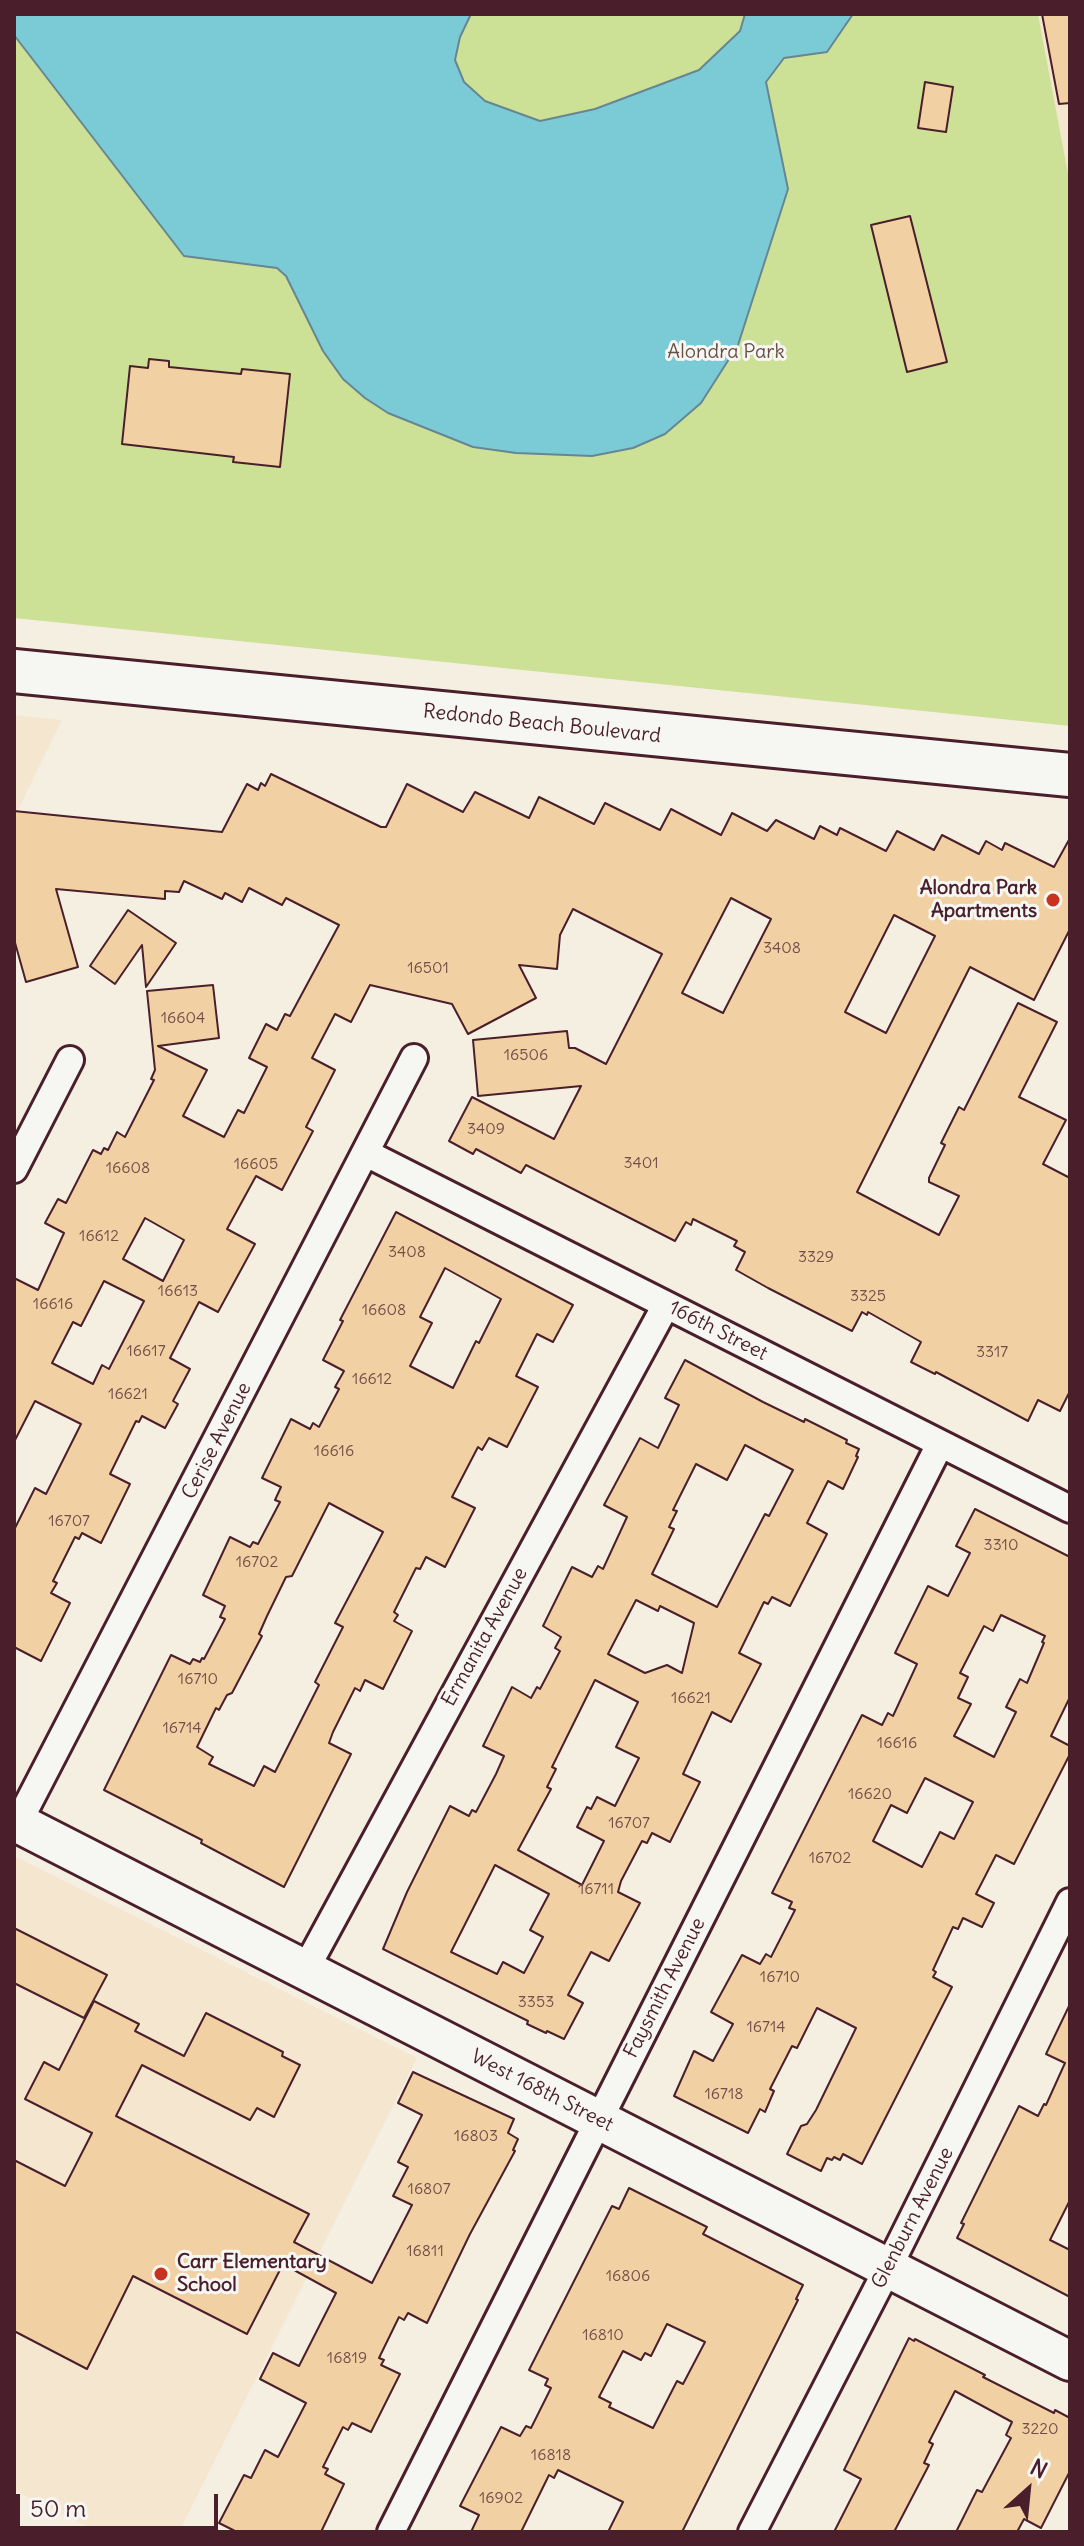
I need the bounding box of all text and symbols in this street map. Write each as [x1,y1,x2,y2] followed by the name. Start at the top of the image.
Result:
[667,340,785,364] park label: Alondra Park
[422,700,662,748] street label: Redondo Beach Boulevard
[920,876,1037,923] place label: Alondra Park Apartments
[1044,891,1062,909] marker: Alondra Park Apartments
[763,938,801,958] house number: 3408
[407,958,449,978] house number: 16501
[161,1008,205,1028] house number: 16604
[504,1045,548,1065] house number: 16506
[467,1119,505,1139] house number: 3409
[623,1153,659,1173] house number: 3401
[234,1154,278,1174] house number: 16605
[106,1158,150,1178] house number: 16608
[79,1226,119,1246] house number: 16612
[388,1242,426,1262] house number: 3408
[798,1247,834,1267] house number: 3329
[158,1281,198,1301] house number: 16613
[850,1286,886,1306] house number: 3325
[33,1294,73,1314] house number: 16616
[665,1296,771,1366] street label: 166th Street
[362,1300,406,1320] house number: 16608
[126,1341,166,1361] house number: 16617
[976,1342,1008,1362] house number: 3317
[352,1369,392,1389] house number: 16612
[177,1379,257,1503] street label: Cerise Avenue
[108,1384,148,1404] house number: 16621
[314,1441,354,1461] house number: 16616
[48,1511,90,1531] house number: 16707
[984,1535,1018,1555] house number: 3310
[236,1552,278,1572] house number: 16702
[437,1563,533,1711] street label: Ermanita Avenue
[178,1669,218,1689] house number: 16710
[671,1688,711,1708] house number: 16621
[162,1718,202,1738] house number: 16714
[877,1733,917,1753] house number: 16616
[848,1784,892,1804] house number: 16620
[608,1813,650,1833] house number: 16707
[809,1848,851,1868] house number: 16702
[578,1879,614,1899] house number: 16711
[619,1914,711,2062] street label: Faysmith Avenue
[760,1967,800,1987] house number: 16710
[518,1992,554,2012] house number: 3353
[746,2017,786,2037] house number: 16714
[467,2045,617,2137] street label: West 168th Street
[705,2084,743,2104] house number: 16718
[454,2126,498,2146] house number: 16803
[867,2143,959,2293] street label: Glenburn Avenue
[408,2179,450,2199] house number: 16807
[406,2241,444,2261] house number: 16811
[177,2250,327,2297] place label: Carr Elementary School
[152,2265,170,2283] marker: Carr Elementary School
[606,2266,650,2286] house number: 16806
[582,2325,624,2345] house number: 16810
[327,2348,367,2368] house number: 16819
[1021,2419,1059,2439] house number: 3220
[531,2445,571,2465] house number: 16818
[988,2450,1068,2530] north arrow
[1026,2453,1052,2485] text: N
[20,2478,222,2528] scale bar
[479,2488,523,2508] house number: 16902
[30,2493,86,2523] text: 50 m

